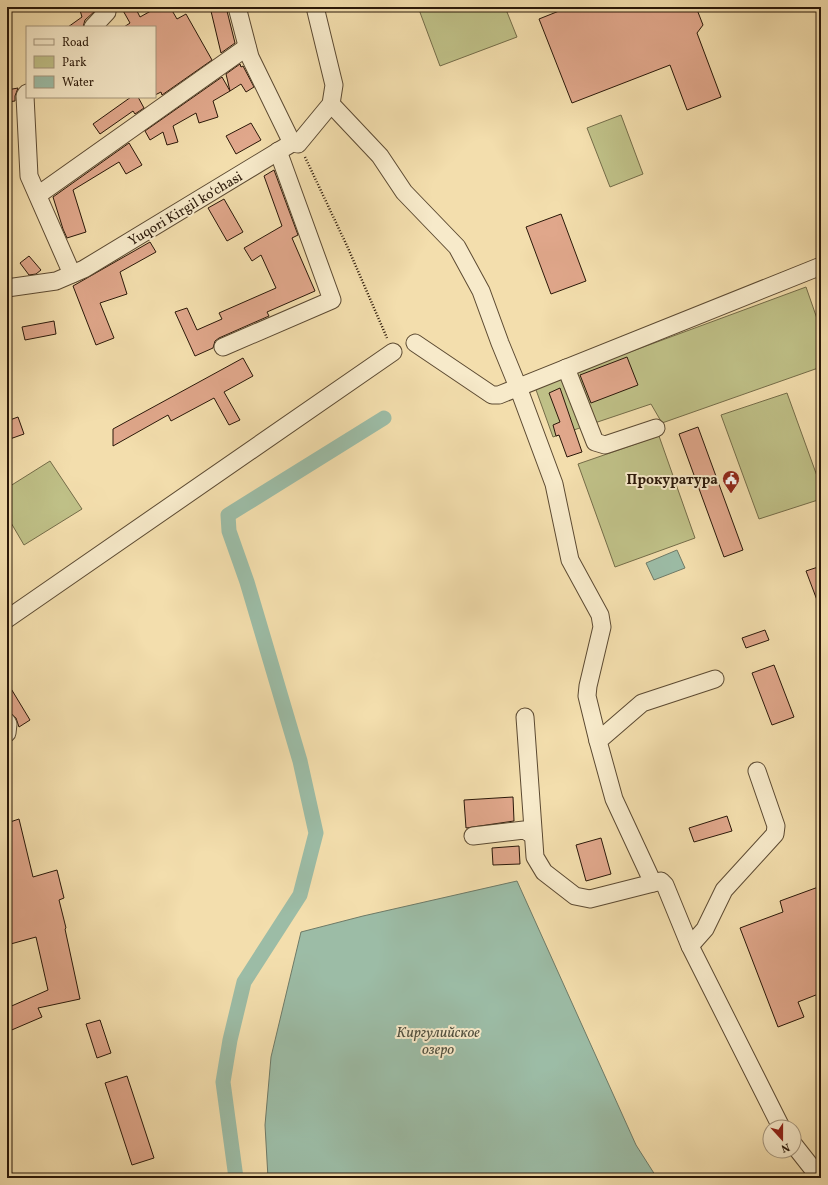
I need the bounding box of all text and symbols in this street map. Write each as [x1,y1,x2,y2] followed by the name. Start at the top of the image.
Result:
[26,26,156,98] legend
[62,35,89,51] text: Road
[62,55,87,71] text: Park
[62,75,94,91] text: Water
[125,168,247,251] street label: Yuqori Kirgil koʻchasi
[721,469,741,494] public building icon: Прокуратура
[627,471,718,490] place label: Прокуратура
[396,1023,480,1061] water label: Киргулийское озеро
[762,1119,802,1159] north arrow
[779,1139,791,1155] text: N

